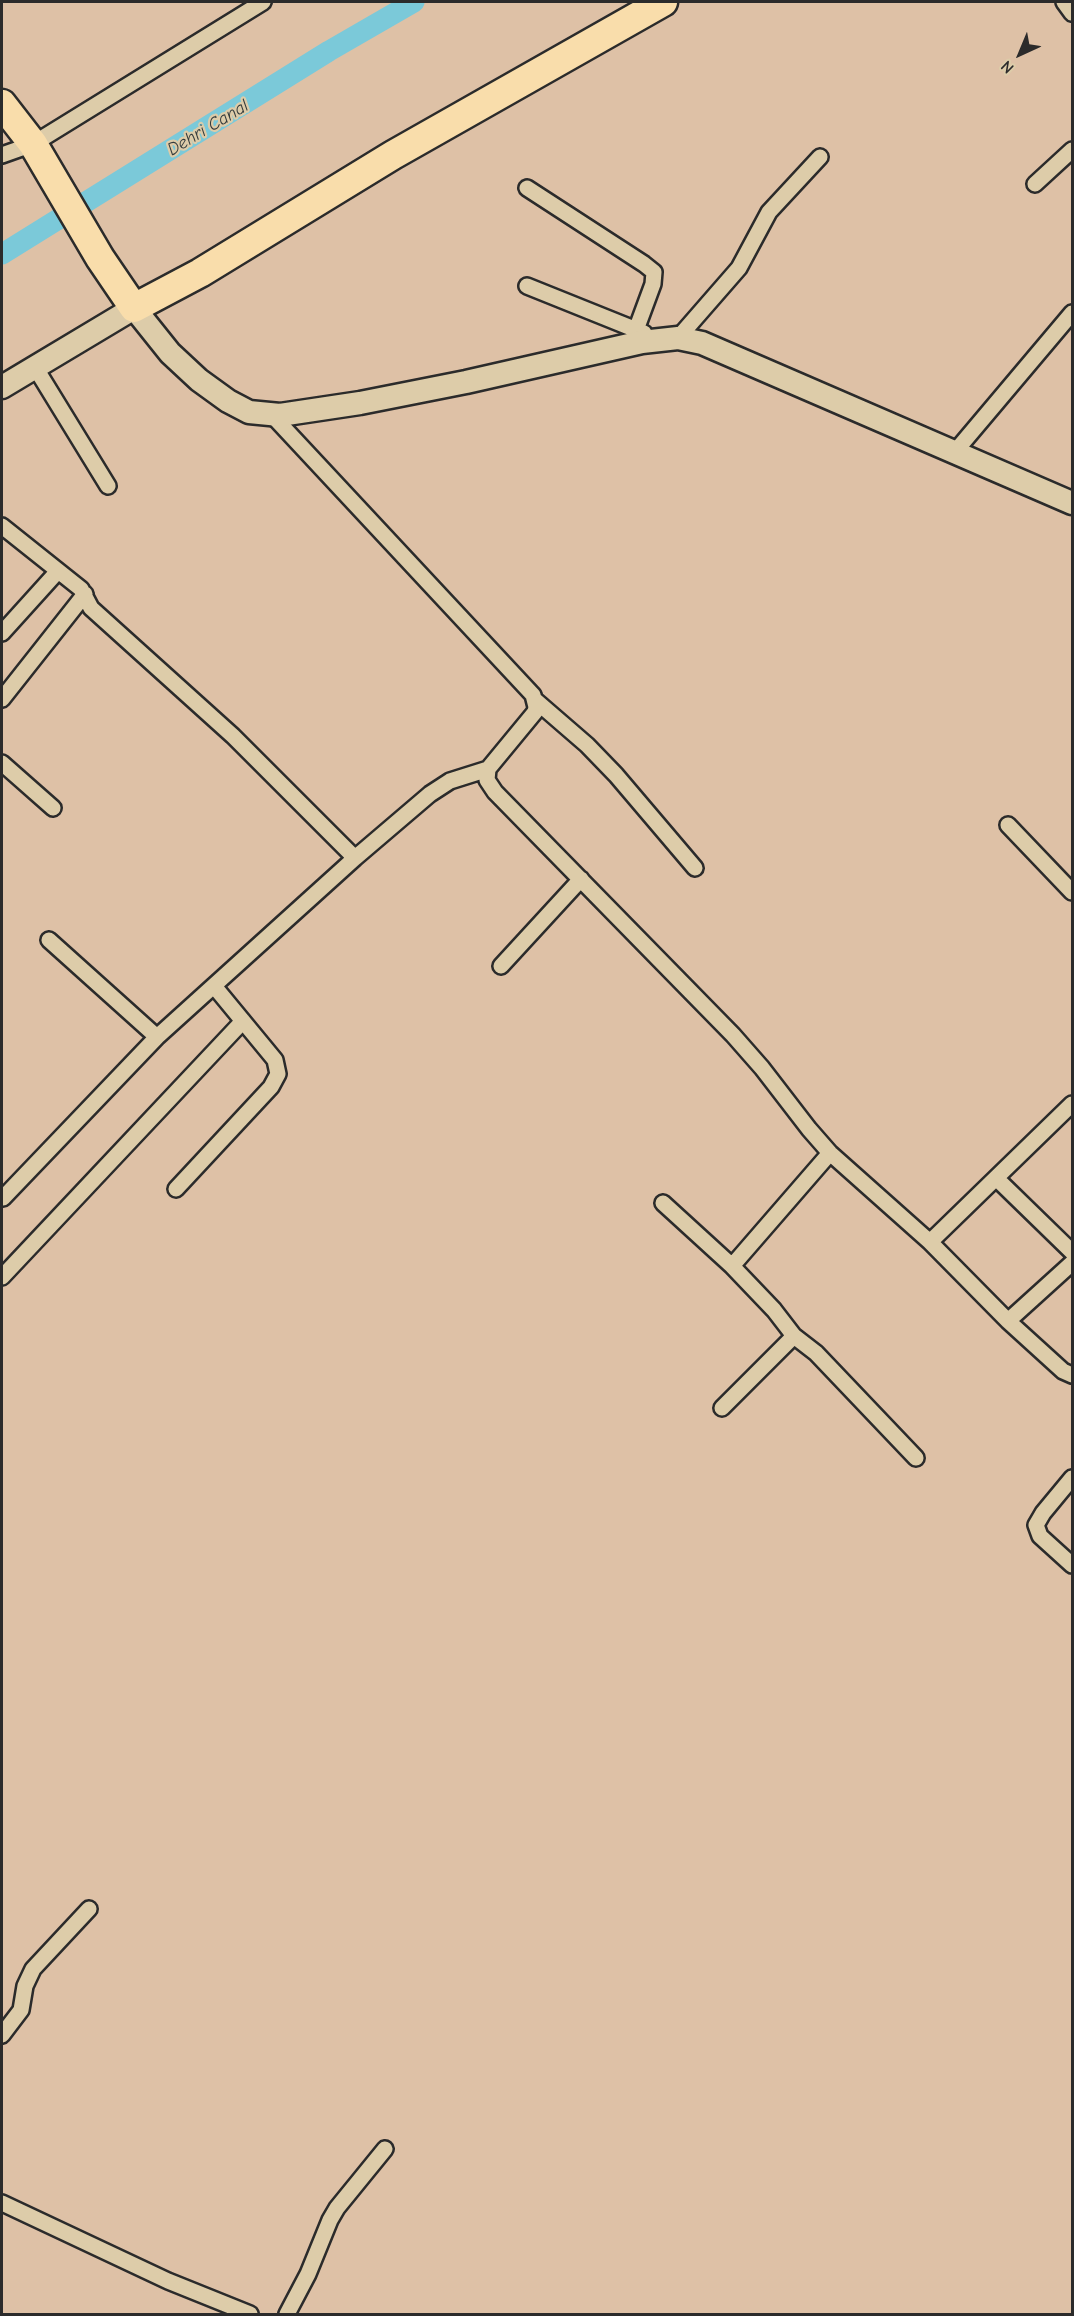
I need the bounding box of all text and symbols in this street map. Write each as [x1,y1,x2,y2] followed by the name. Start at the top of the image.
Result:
[990,24,1050,84] north arrow
[997,57,1018,77] text: N
[164,95,252,161] water label: Dehri Canal

